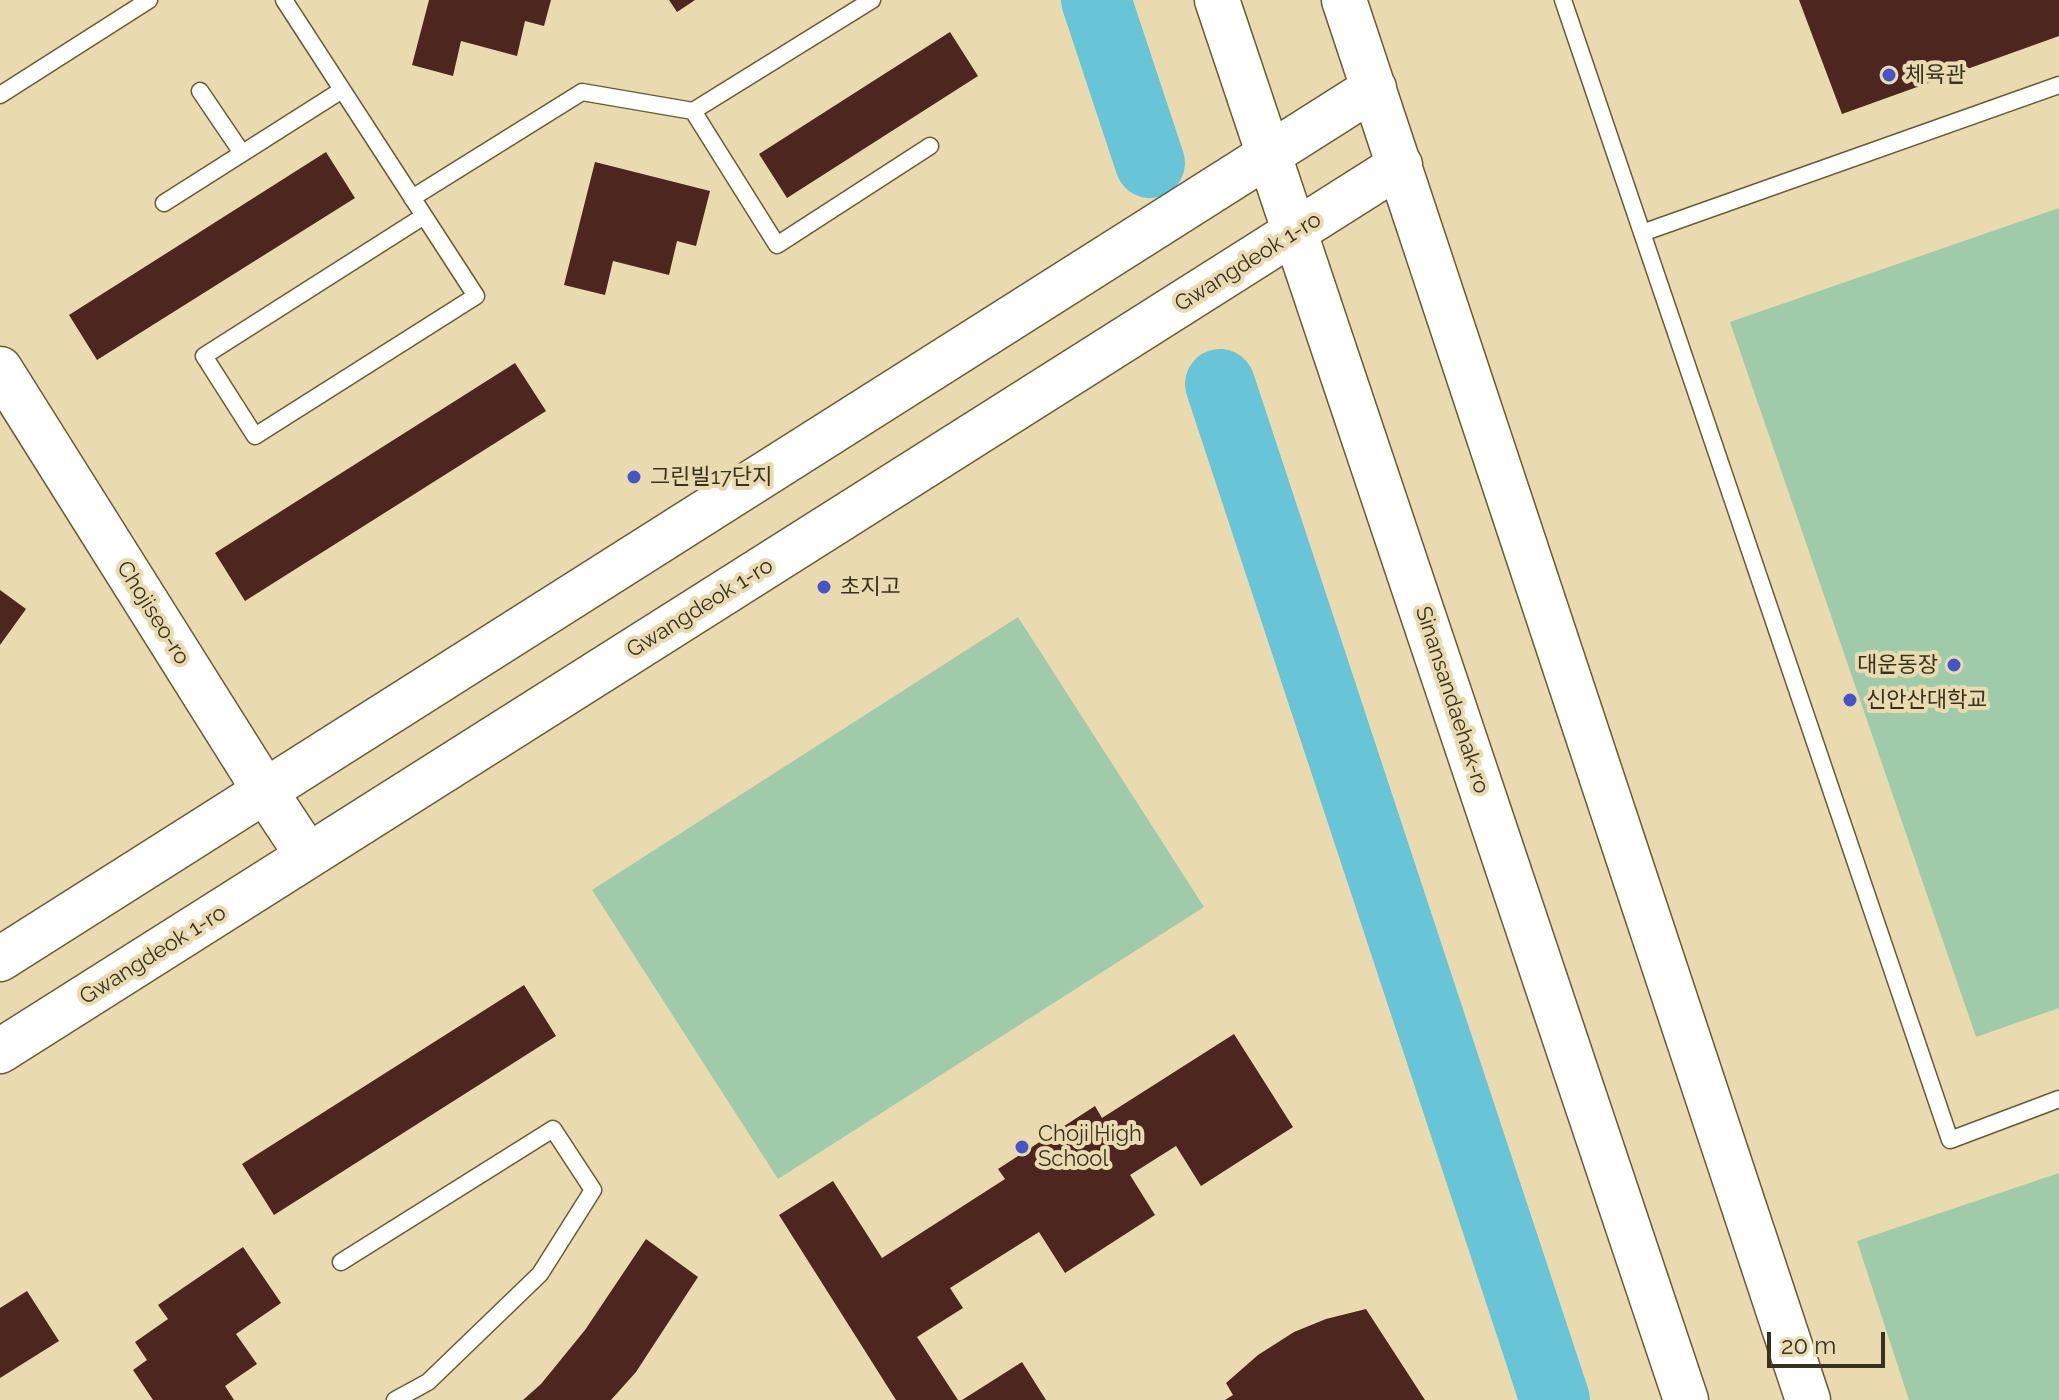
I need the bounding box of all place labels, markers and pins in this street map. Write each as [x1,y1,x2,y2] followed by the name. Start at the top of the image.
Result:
[1905,62,1966,88] place label: 체육관
[1880,66,1898,84] marker: 체육관
[650,464,772,490] place label: 그린빌17단지
[625,468,643,486] marker: 그린빌17단지
[840,574,901,600] place label: 초지고
[815,578,833,596] marker: 초지고
[1857,652,1938,678] place label: 대운동장
[1945,656,1963,674] marker: 대운동장
[1866,687,1987,713] place label: 신안산대학교
[1841,691,1859,709] marker: 신안산대학교
[1038,1121,1142,1172] place label: Choji High School
[1013,1138,1031,1156] marker: Choji High School

